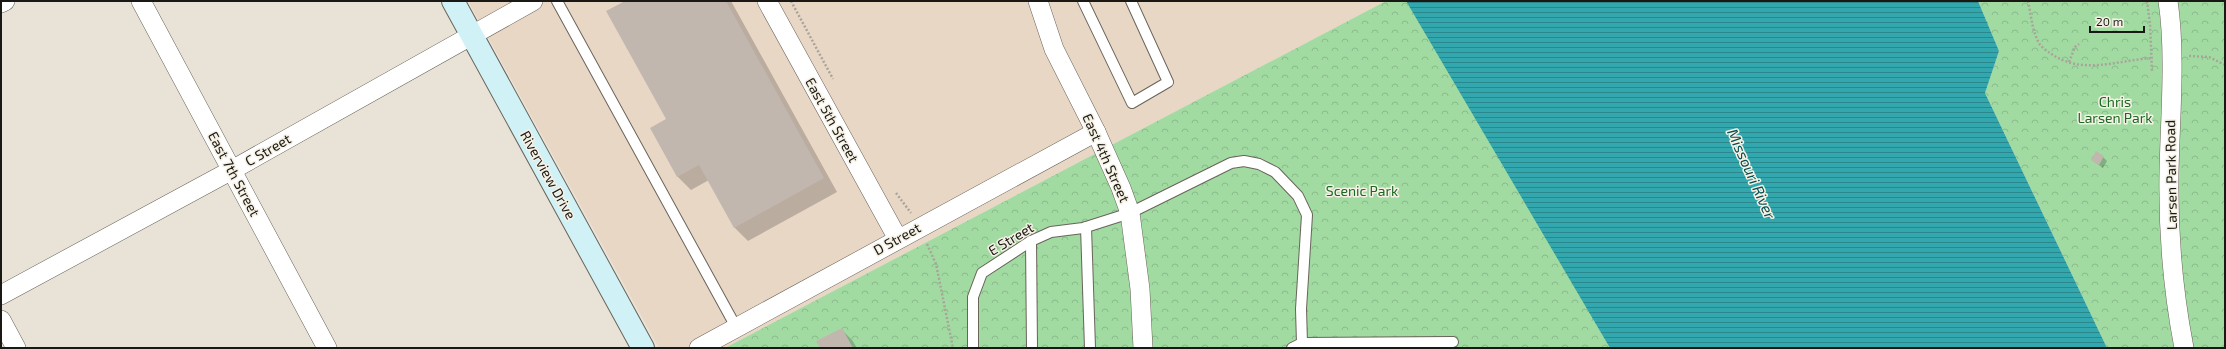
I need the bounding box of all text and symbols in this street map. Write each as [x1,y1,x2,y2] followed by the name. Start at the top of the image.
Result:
[2090,8,2144,34] scale bar
[2096,14,2123,28] text: 20 m
[802,74,863,165] street label: East 5th Street
[2077,93,2153,126] park label: Chris Larsen Park
[1079,111,1134,205] street label: East 4th Street
[2161,120,2180,230] street label: Larsen Park Road
[1724,126,1780,222] water label: Missouri River
[205,128,264,219] street label: East 7th Street
[517,128,580,222] street label: Riverview Drive
[242,130,294,169] street label: C Street
[1326,182,1398,199] park label: Scenic Park
[985,218,1036,259] street label: E Street
[870,219,923,258] street label: D Street

